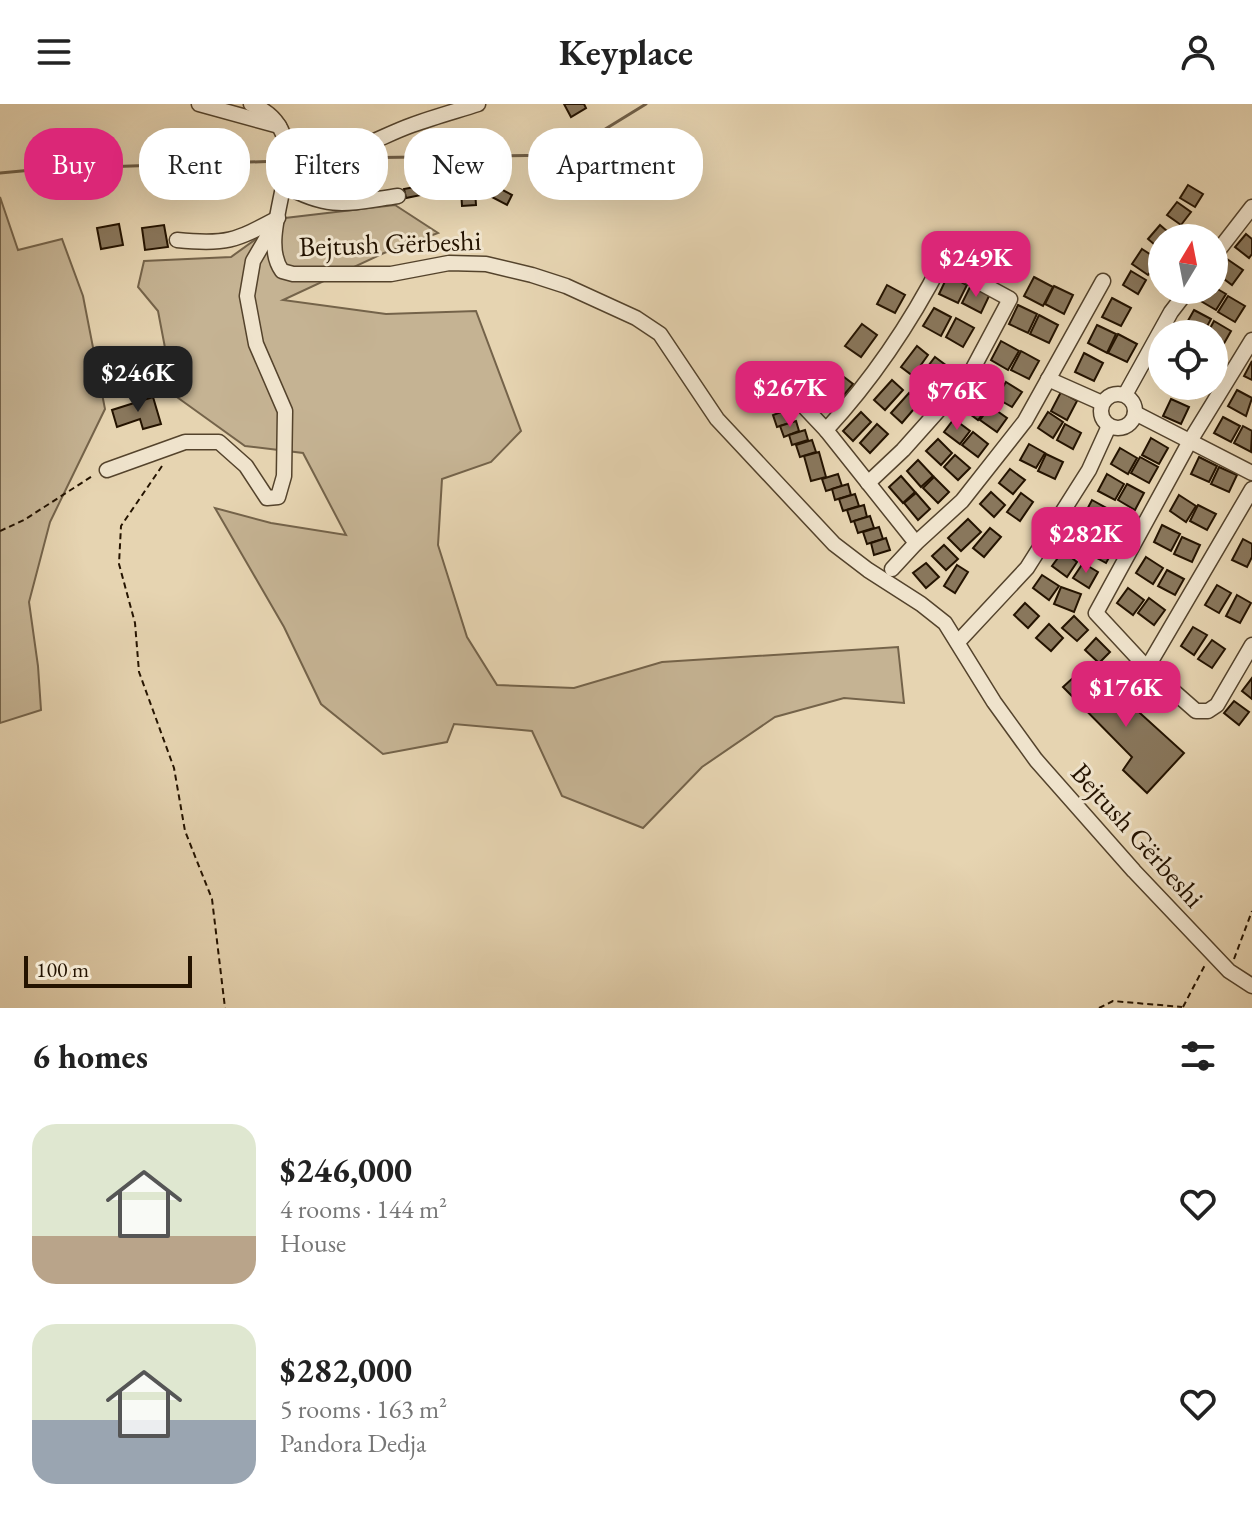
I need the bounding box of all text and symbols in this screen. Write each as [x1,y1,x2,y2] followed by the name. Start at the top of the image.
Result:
[559,29,693,76] text: Keyplace
[32,30,76,74] icon: menu
[1176,30,1220,74] icon: person
[24,128,123,200] chip: Buy
[139,128,250,200] chip: Rent
[266,128,388,200] chip: Filters
[404,128,512,200] chip: New
[528,128,703,200] chip: Apartment
[298,222,482,264] street label: Bejtush Gërbeshi
[1148,224,1228,304] north arrow
[1148,224,1228,400] map controls
[920,231,1032,299] pin: $249K
[939,240,1013,274] text: $249K
[1148,320,1228,400] button: locate
[82,346,194,414] pin: $246K
[101,355,175,389] text: $246K
[734,361,846,429] pin: $267K
[910,364,1004,432] pin: $76K
[753,370,827,404] text: $267K
[927,373,987,407] text: $76K
[1030,507,1142,575] pin: $282K
[1049,516,1123,550] text: $282K
[1070,661,1182,729] pin: $176K
[1089,670,1163,704] text: $176K
[1064,755,1213,915] street label: Bejtush Gërbeshi
[24,952,192,988] scale bar
[36,955,89,984] text: 100 m
[32,1034,148,1078] text: 6 homes
[1176,1034,1220,1078] icon: filters
[280,1148,412,1192] text: $246,000
[96,1156,192,1252] icon: home
[1176,1182,1220,1226] icon: heart
[280,1192,447,1226] text: 4 rooms · 144 m²
[280,1226,346,1260] text: House
[280,1348,412,1392] text: $282,000
[96,1356,192,1452] icon: home
[1176,1382,1220,1426] icon: heart
[280,1392,447,1426] text: 5 rooms · 163 m²
[280,1426,426,1460] text: Pandora Dedja

